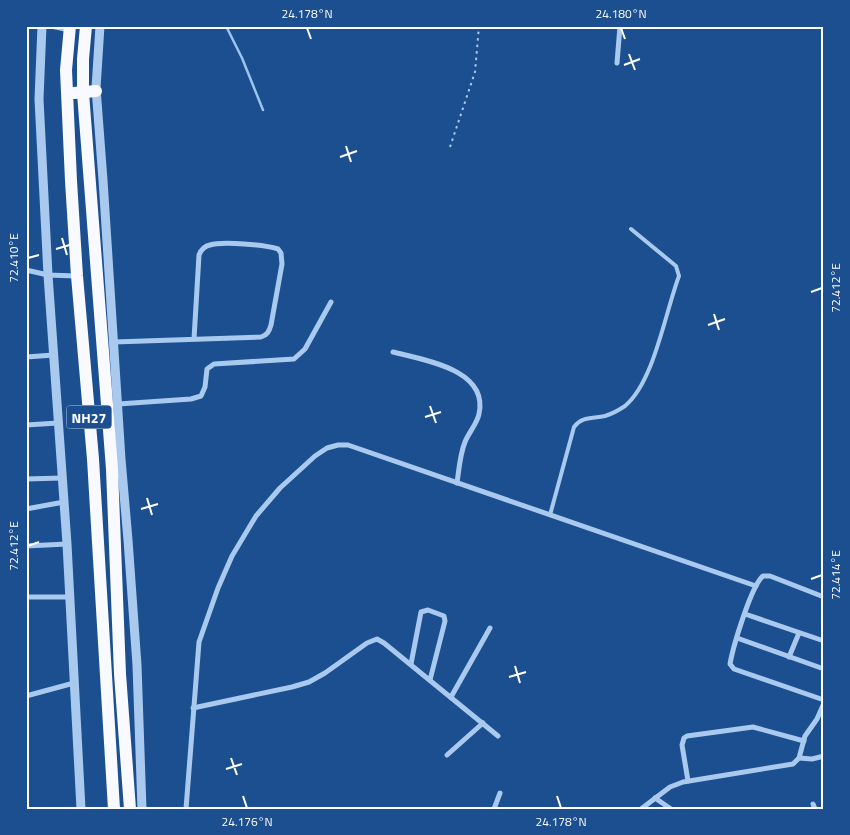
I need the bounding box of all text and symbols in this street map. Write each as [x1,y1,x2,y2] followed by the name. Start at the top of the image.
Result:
[281,4,333,23] text: 24.178°N
[595,4,647,23] text: 24.180°N
[4,233,23,283] text: 72.410°E
[826,263,845,313] text: 72.412°E
[66,406,112,428] road number: NH27
[4,521,23,571] text: 72.412°E
[826,550,845,600] text: 72.414°E
[221,812,273,831] text: 24.176°N
[535,812,587,831] text: 24.178°N

